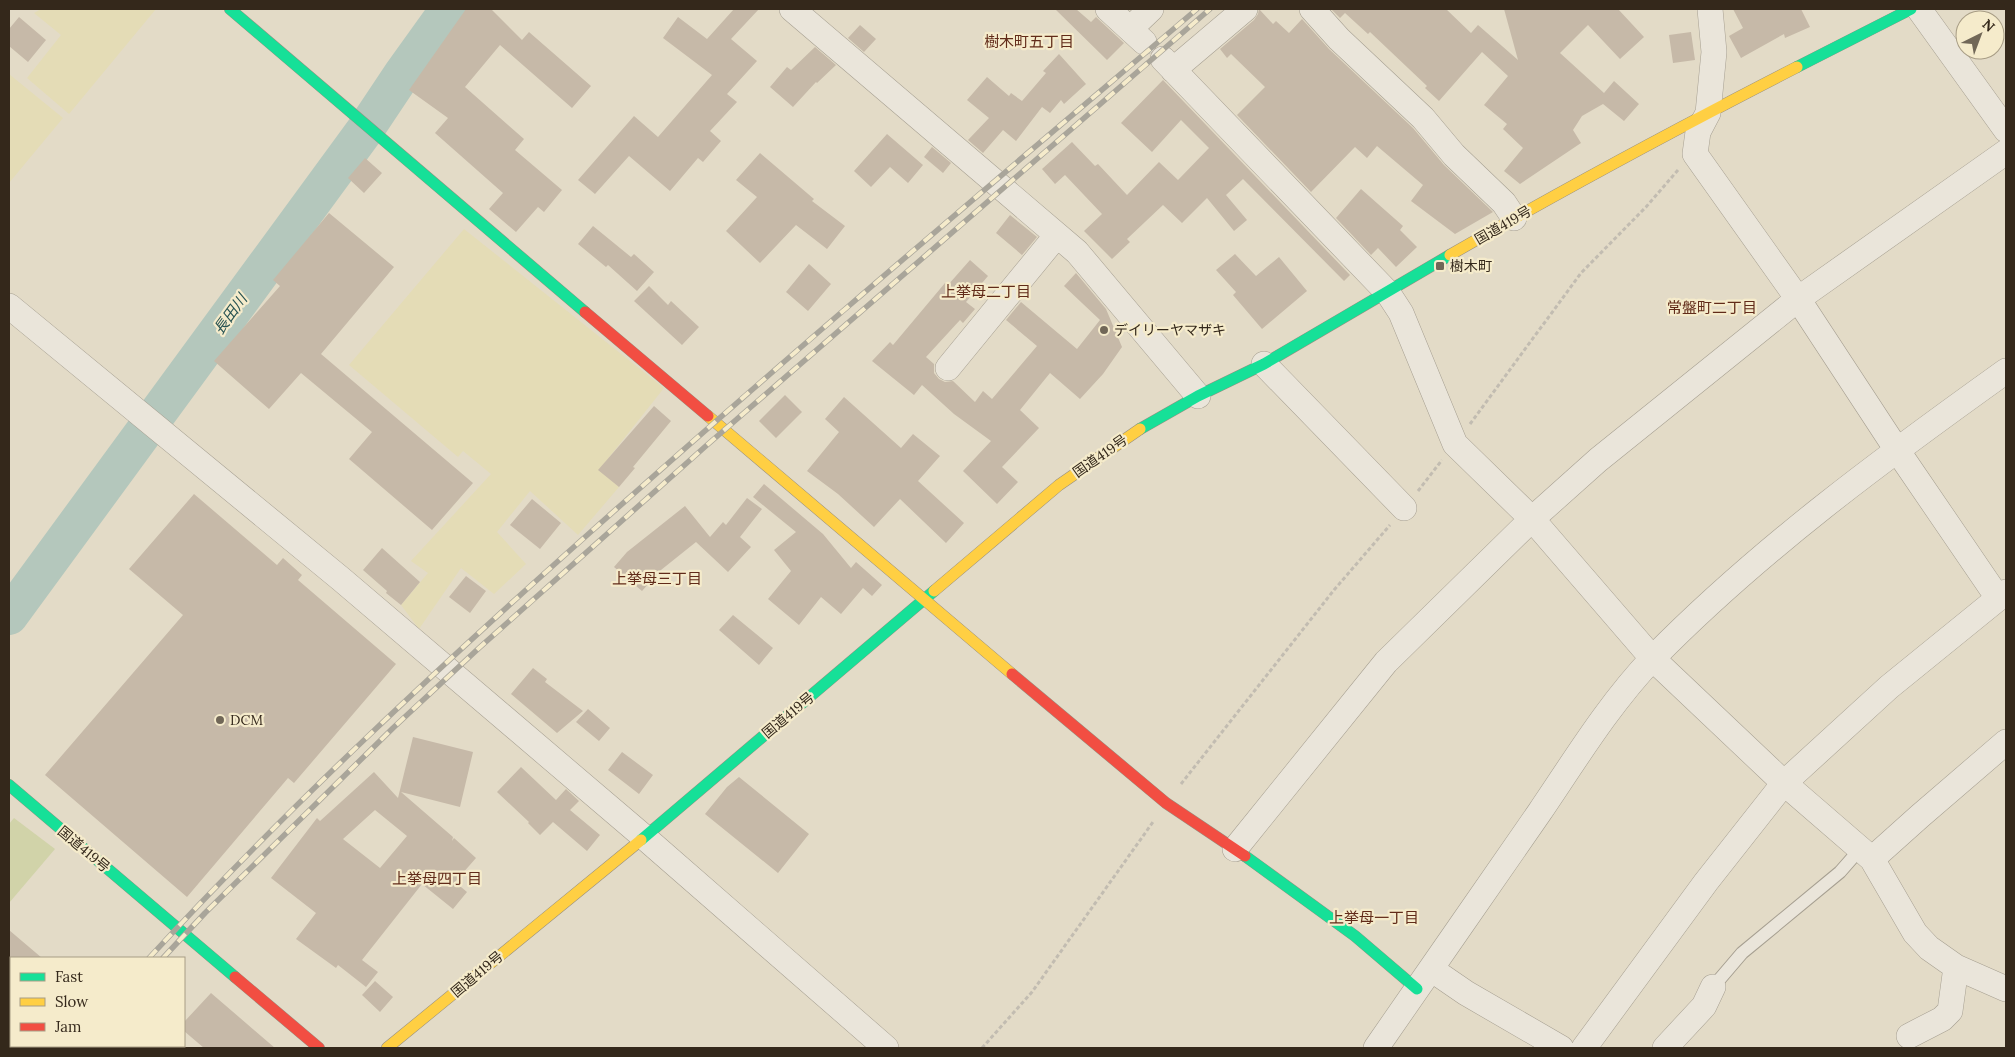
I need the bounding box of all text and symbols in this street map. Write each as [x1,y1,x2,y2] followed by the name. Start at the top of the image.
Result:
[1955,10,2005,60] north arrow
[1979,15,1999,36] text: N
[984,32,1074,51] district label: 樹木町五丁目
[1471,202,1535,248] street label: 国道419号
[1450,257,1492,275] place label: 樹木町
[1434,260,1446,272] marker: 樹木町
[941,282,1031,301] district label: 上挙母二丁目
[209,289,252,338] water label: 長田川
[1667,298,1757,317] district label: 常盤町二丁目
[1114,321,1226,339] place label: デイリーヤマザキ
[1098,324,1110,336] marker: デイリーヤマザキ
[1069,431,1131,481] street label: 国道419号
[612,569,702,588] district label: 上挙母三丁目
[758,688,818,742] street label: 国道419号
[230,711,263,729] place label: DCM
[214,714,226,726] marker: DCM
[54,822,114,876] street label: 国道419号
[392,869,482,888] district label: 上挙母四丁目
[1329,908,1419,927] district label: 上挙母一丁目
[447,947,507,1001] street label: 国道419号
[10,957,185,1047] legend
[55,967,83,986] text: Fast
[55,992,88,1011] text: Slow
[54,1017,82,1036] text: Jam

